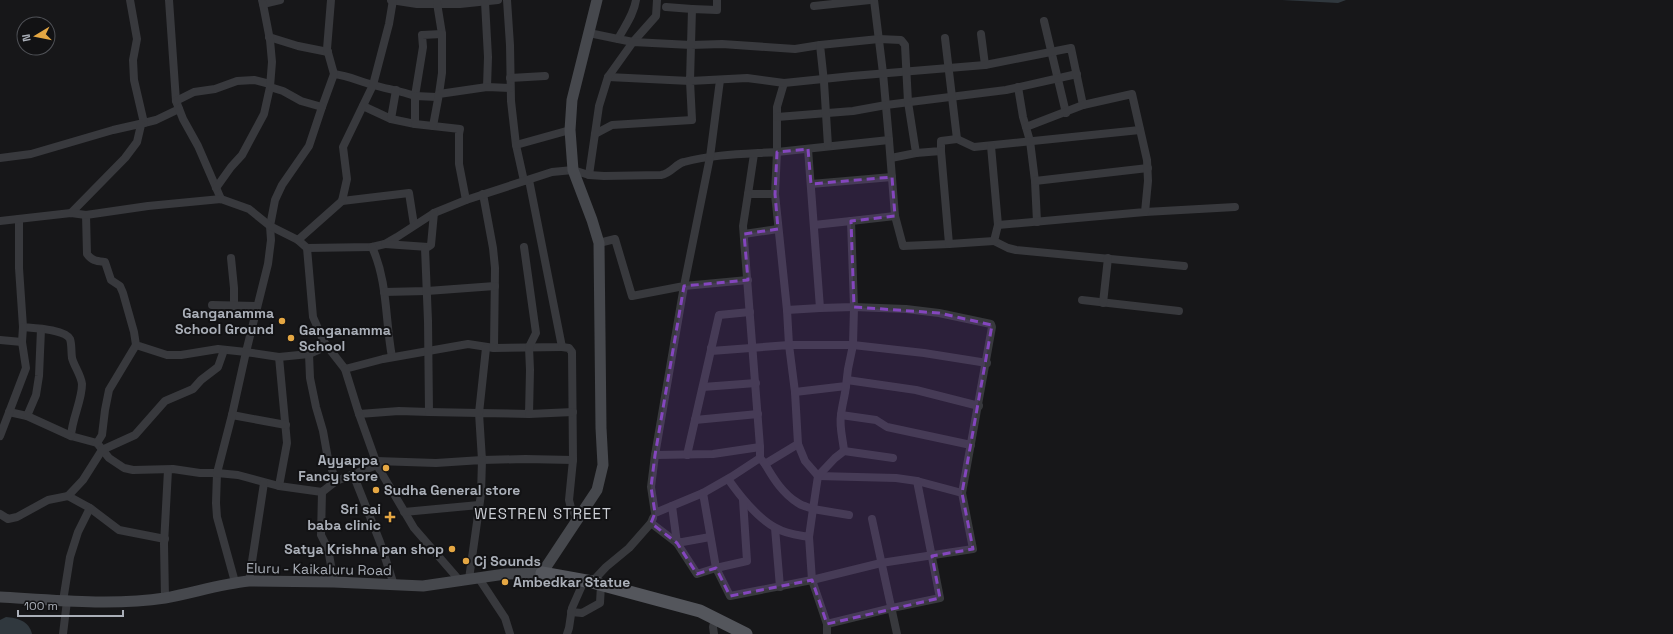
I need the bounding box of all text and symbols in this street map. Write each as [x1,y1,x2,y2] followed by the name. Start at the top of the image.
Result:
[16,16,56,56] north arrow
[19,33,34,43] text: N
[175,304,274,338] place label: Ganganamma School Ground
[277,316,287,326] marker: Ganganamma School Ground
[299,321,391,355] place label: Ganganamma School
[286,333,296,343] marker: Ganganamma School
[298,451,378,485] place label: Ayyappa Fancy store
[381,463,391,473] marker: Ayyappa Fancy store
[384,481,520,499] place label: Sudha General store
[371,485,381,495] marker: Sudha General store
[307,500,381,534] place label: Sri sai baba clinic
[474,504,612,523] district label: WESTREN STREET
[384,511,396,523] marker: Sri sai baba clinic
[284,540,444,558] place label: Satya Krishna pan shop
[447,544,457,554] marker: Satya Krishna pan shop
[474,552,541,570] place label: Cj Sounds
[461,556,471,566] marker: Cj Sounds
[246,559,392,579] street label: Eluru - Kaikaluru Road
[513,573,630,591] place label: Ambedkar Statue
[500,577,510,587] marker: Ambedkar Statue
[18,592,123,618] scale bar
[24,598,58,614] text: 100 m

